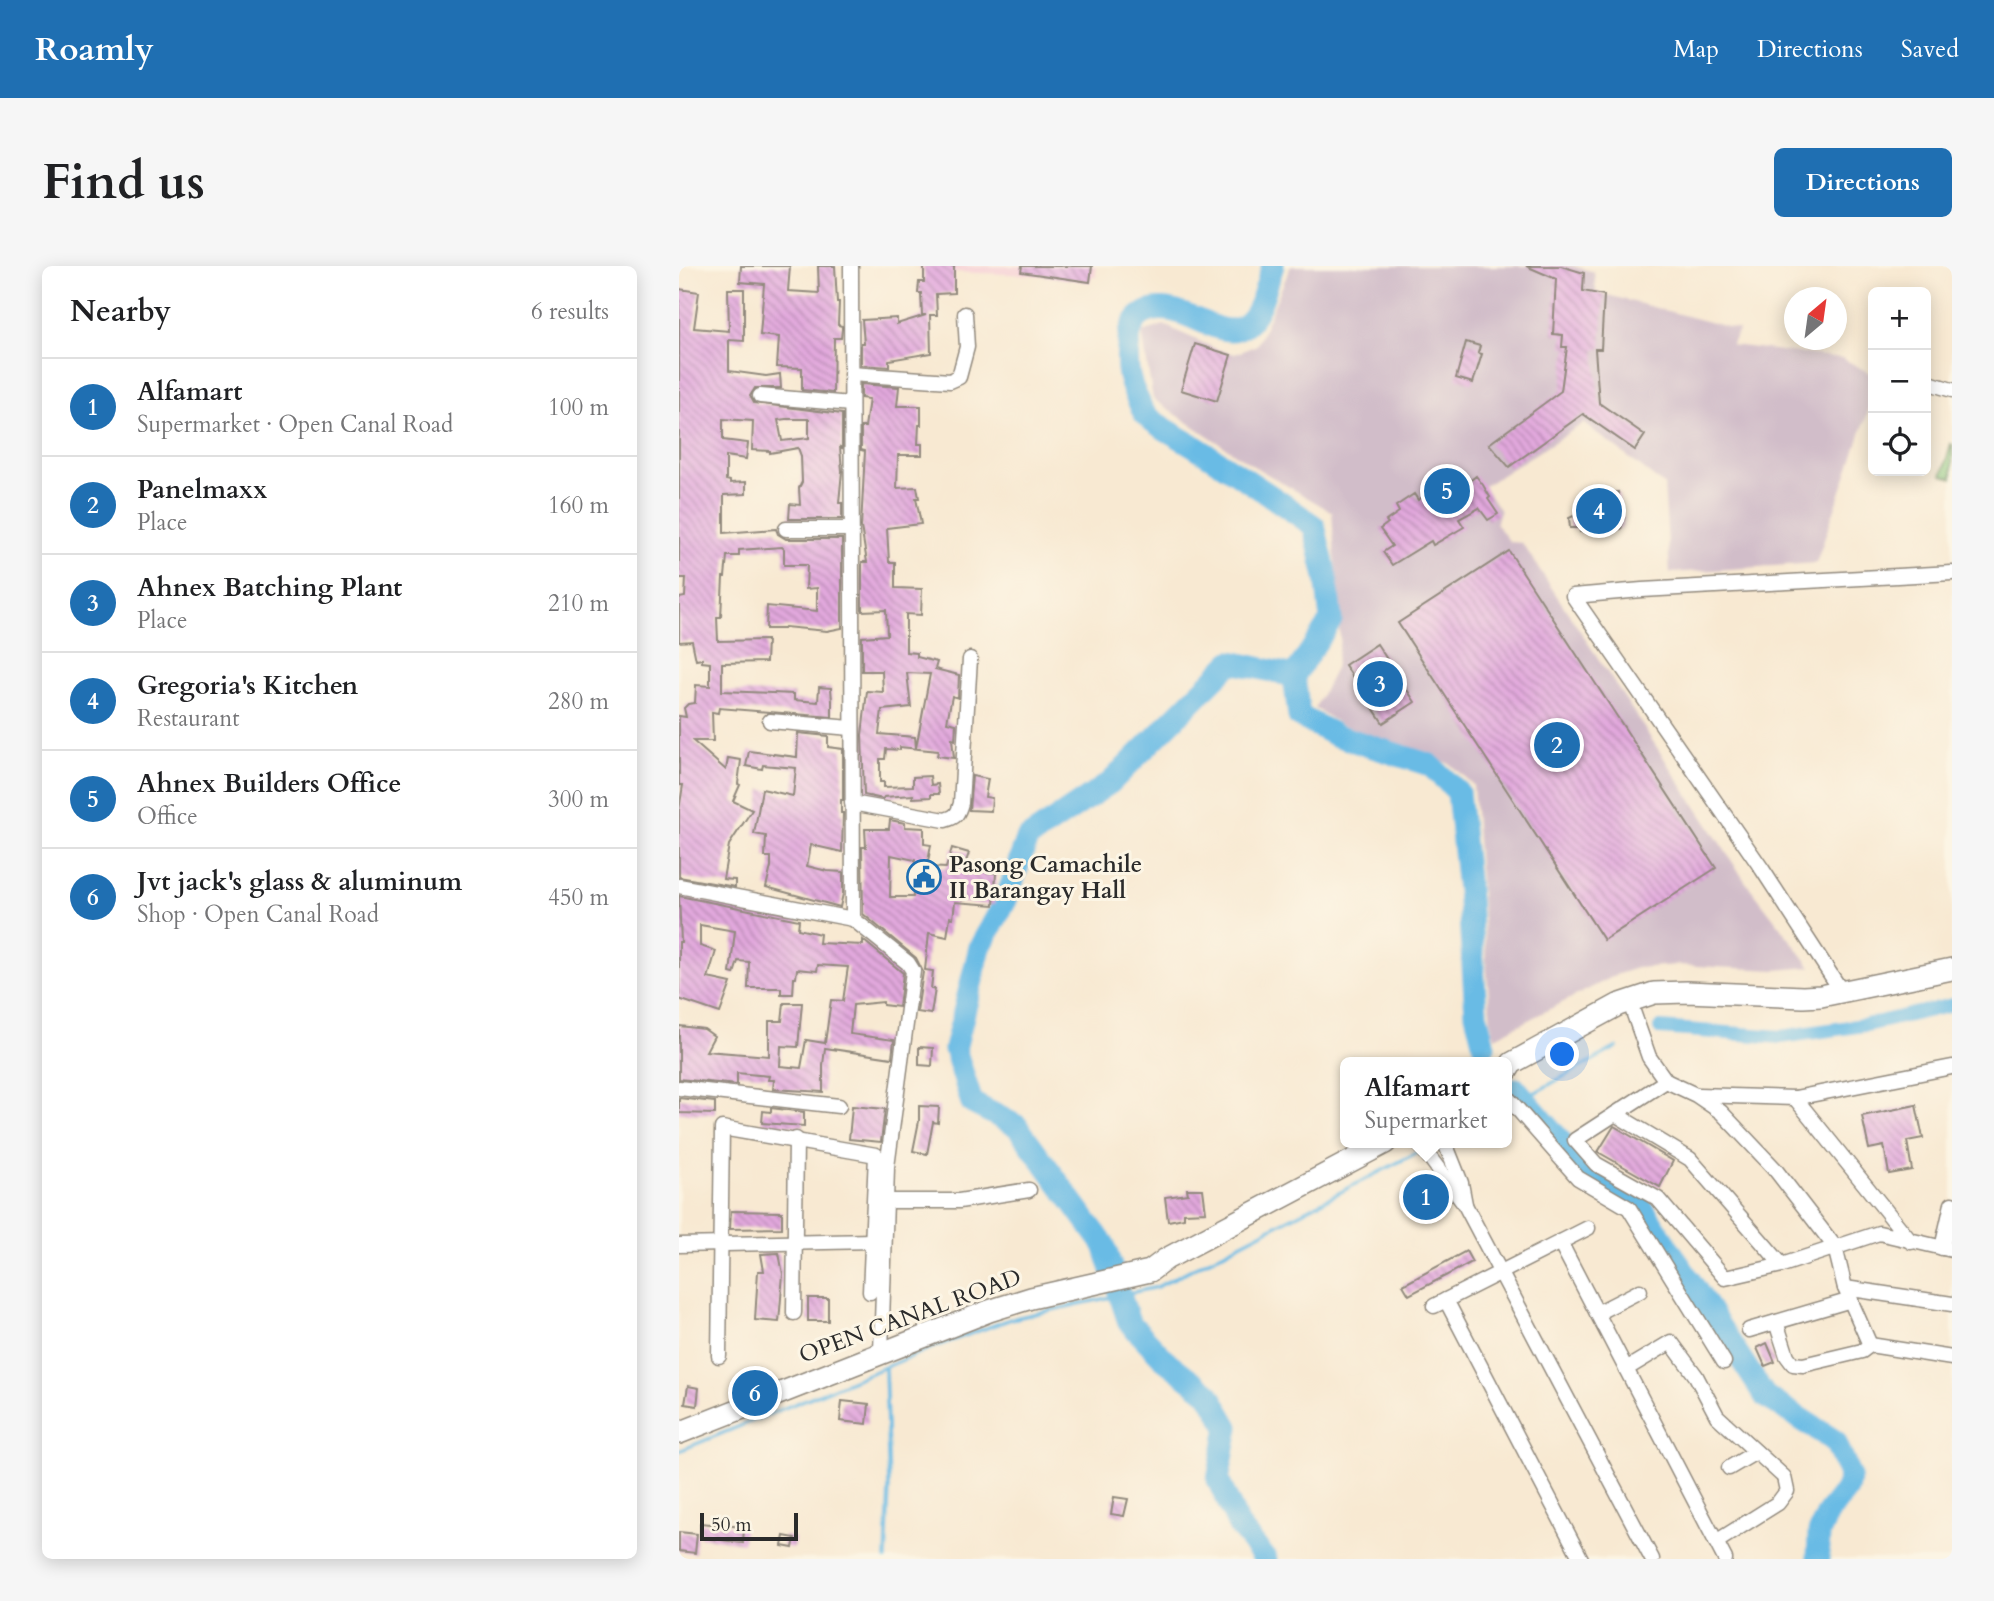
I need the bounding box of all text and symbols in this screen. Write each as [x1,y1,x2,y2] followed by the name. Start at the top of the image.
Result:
[35,27,154,72] text: Roamly
[1673,33,1719,66] text: Map
[1757,33,1863,66] text: Directions
[1901,33,1959,66] text: Saved
[1774,148,1952,217] button: Directions
[42,149,205,216] text: Find us
[1784,287,1847,350] north arrow
[1868,287,1931,476] map controls
[1868,287,1931,350] button: +
[70,291,171,332] text: Nearby
[531,296,609,327] text: 6 results
[1868,350,1931,413] button: −
[137,374,242,409] text: Alfamart
[87,392,99,423] text: 1
[548,392,609,423] text: 100 m
[137,409,453,440] text: Supermarket · Open Canal Road
[1868,413,1931,476] button: locate
[1424,465,1470,517] pin: 5
[137,472,267,507] text: Panelmaxx
[1576,485,1622,537] pin: 4
[87,490,99,521] text: 2
[548,490,609,521] text: 160 m
[137,507,187,538] text: Place
[137,570,402,605] text: Ahnex Batching Plant
[87,588,99,619] text: 3
[548,588,609,619] text: 210 m
[137,605,187,636] text: Place
[1357,658,1403,710] pin: 3
[137,668,358,703] text: Gregoria's Kitchen
[87,686,99,717] text: 4
[548,686,609,717] text: 280 m
[137,703,240,734] text: Restaurant
[1534,719,1580,771] pin: 2
[137,766,401,801] text: Ahnex Builders Office
[87,784,99,815] text: 5
[548,784,609,815] text: 300 m
[137,801,198,832] text: Office
[949,849,1142,906] place label: Pasong Camachile II Barangay Hall
[905,858,943,896] public building icon: Pasong Camachile II Barangay Hall
[137,864,462,899] text: Jvt jack's glass & aluminum
[87,882,99,913] text: 6
[548,882,609,913] text: 450 m
[137,899,379,930] text: Shop · Open Canal Road
[1545,1037,1579,1071] your location
[1340,1057,1512,1148] popup
[1364,1070,1470,1105] text: Alfamart
[1364,1105,1488,1136] text: Supermarket
[1403,1171,1449,1223] pin: 1
[795,1261,1025,1371] street label: OPEN CANAL ROAD
[732,1367,778,1419] pin: 6
[700,1510,798,1542] scale bar
[711,1512,752,1538] text: 50 m

